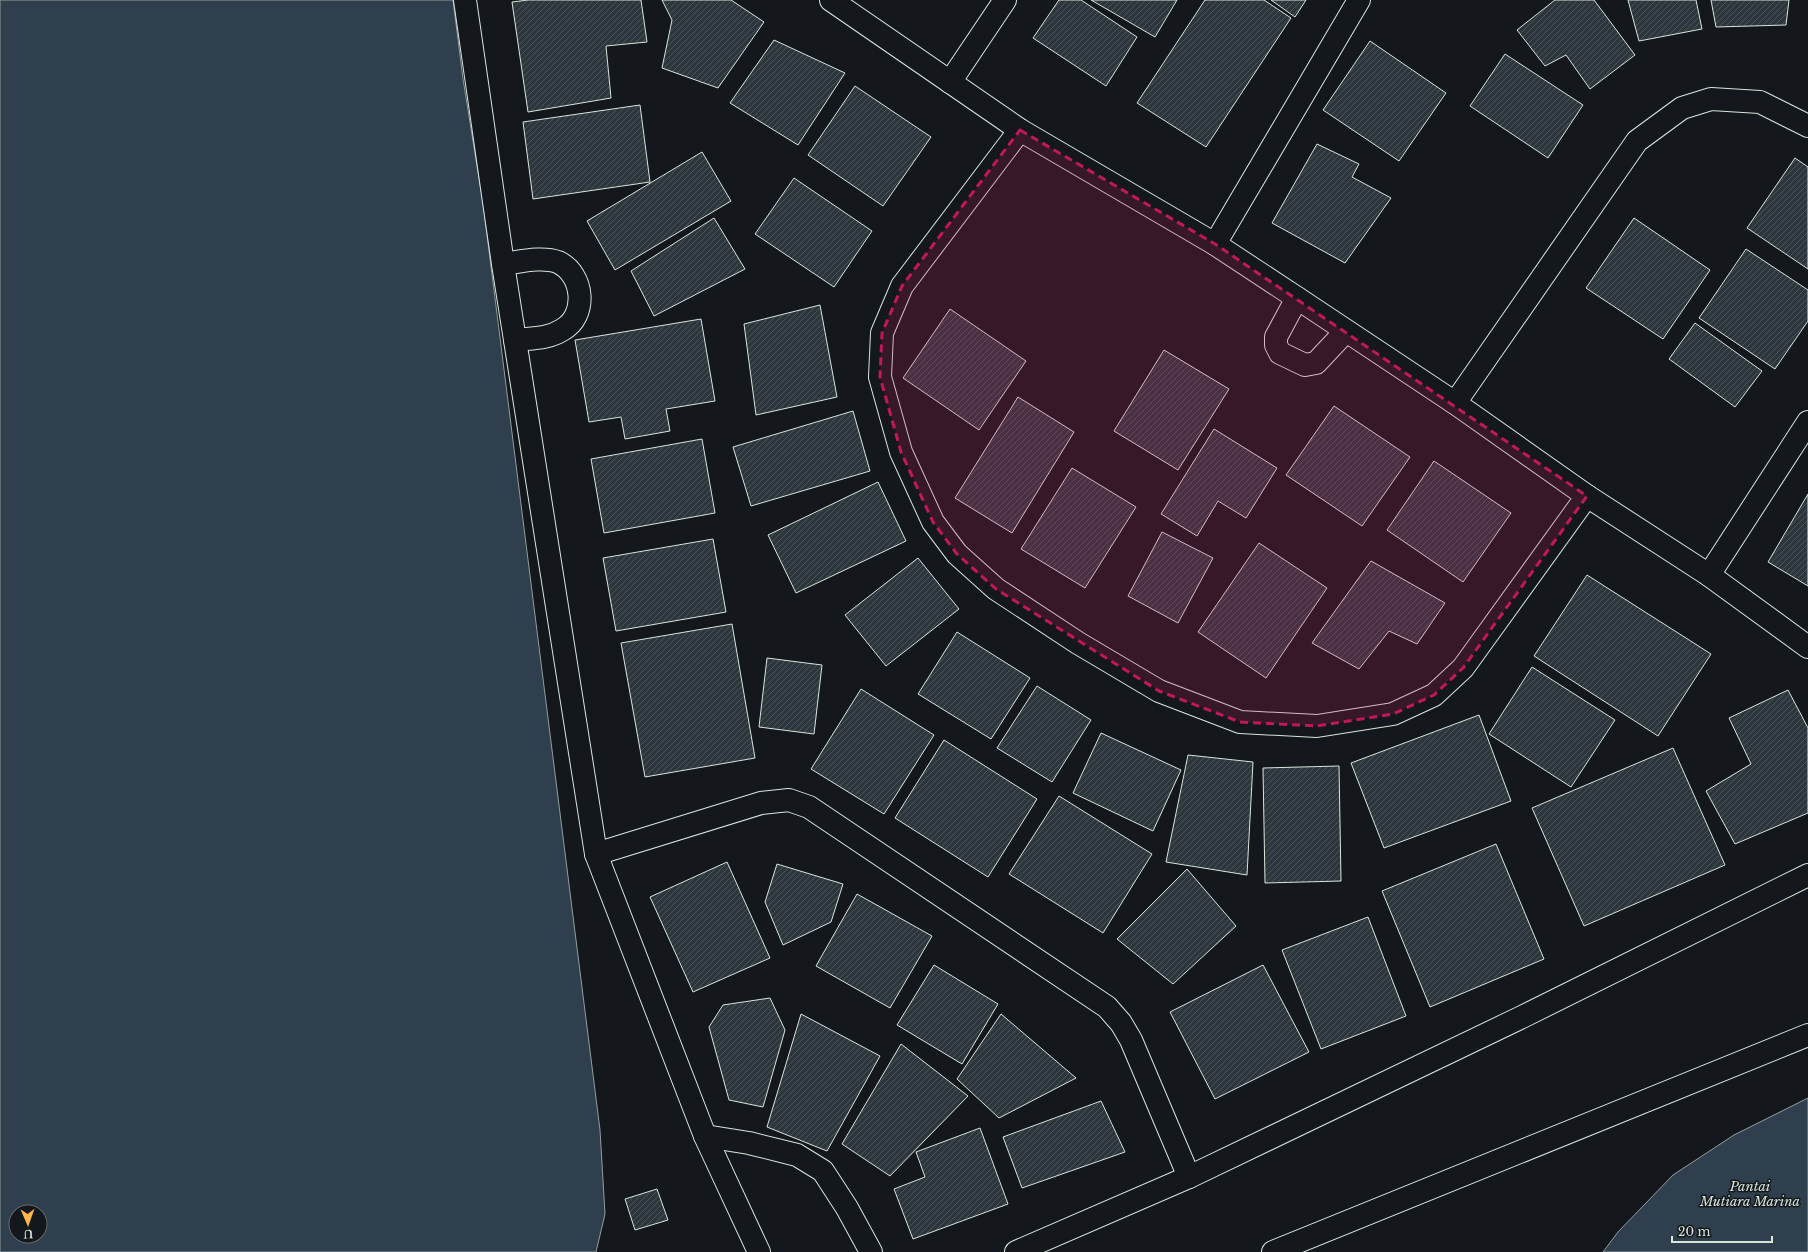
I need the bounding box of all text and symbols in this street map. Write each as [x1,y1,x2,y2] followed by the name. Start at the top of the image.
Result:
[1699,1178,1800,1210] water label: Pantai Mutiara Marina
[8,1204,48,1244] north arrow
[1672,1218,1772,1244] scale bar
[1678,1224,1710,1239] text: 20 m
[23,1227,33,1241] text: U

